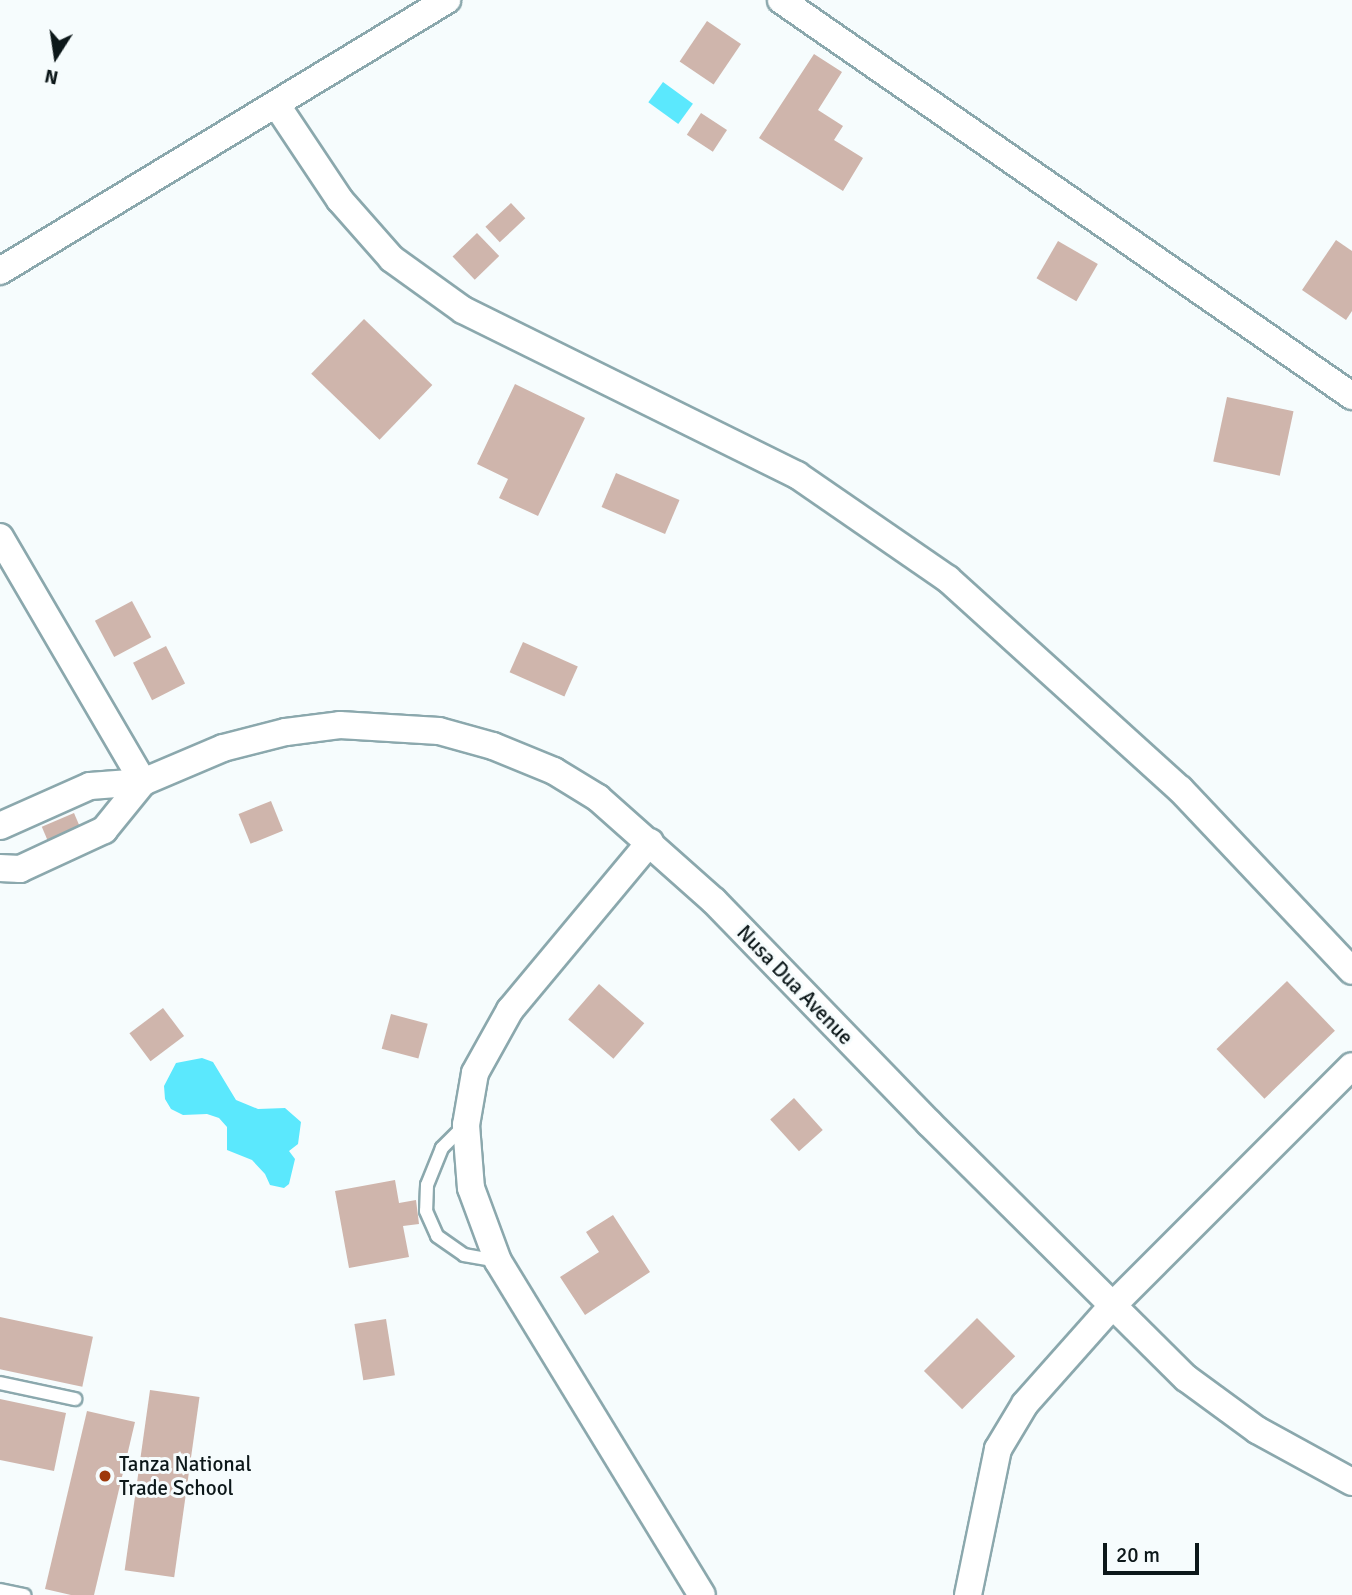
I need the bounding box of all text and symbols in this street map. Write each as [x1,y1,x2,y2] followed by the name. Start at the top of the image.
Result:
[21,21,91,91] north arrow
[43,63,61,90] text: N
[732,920,858,1050] street label: Nusa Dua Avenue
[119,1451,252,1501] place label: Tanza National Trade School
[97,1468,113,1484] marker: Tanza National Trade School
[1107,1528,1203,1572] scale bar
[1116,1542,1160,1568] text: 20 m

